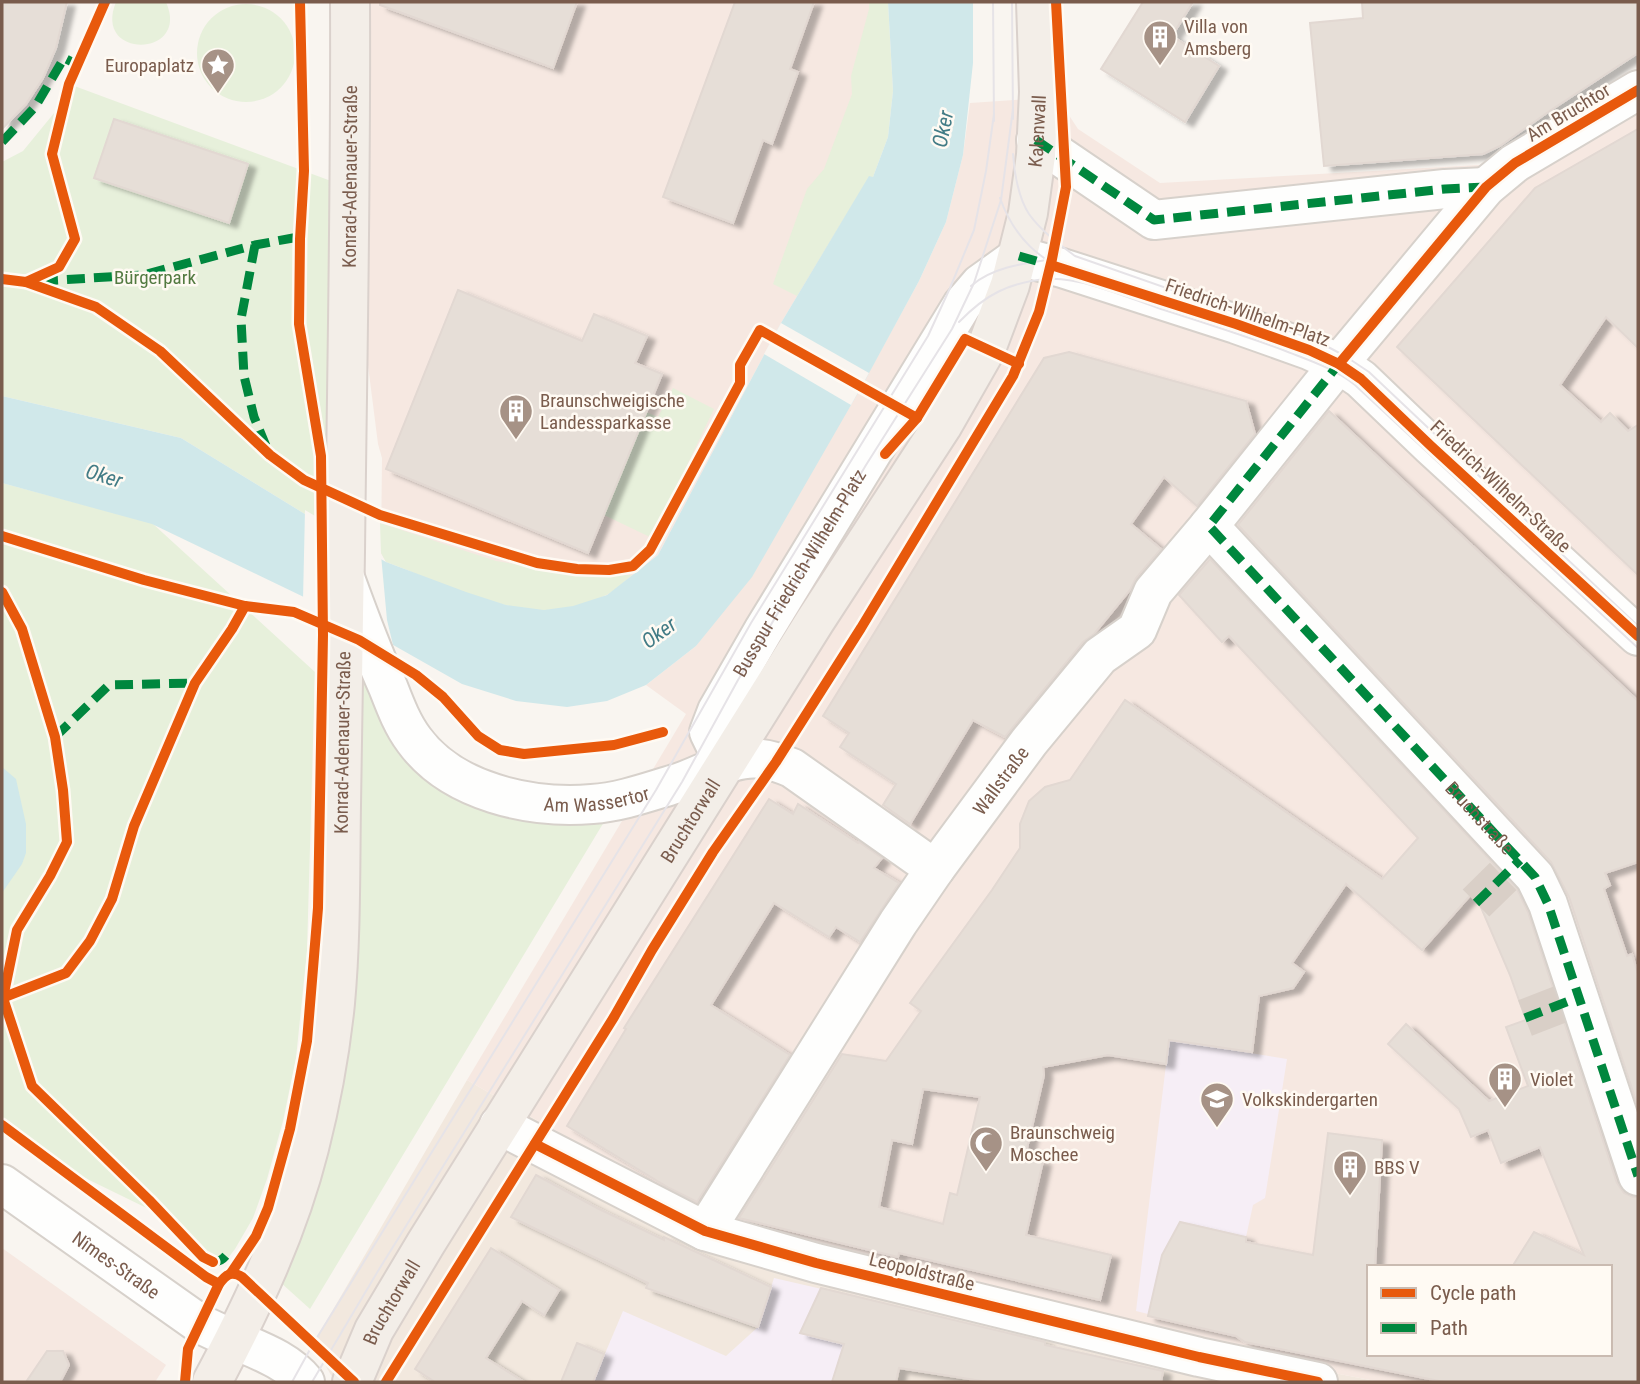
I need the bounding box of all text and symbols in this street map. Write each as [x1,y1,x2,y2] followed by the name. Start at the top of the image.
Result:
[1184,15,1251,60] place label: Villa von Amsberg
[1141,18,1179,67] building icon: Villa von Amsberg
[199,46,237,95] place icon: Europaplatz
[105,54,194,77] place label: Europaplatz
[1522,78,1615,146] street label: Am Bruchtor
[338,85,362,268] street label: Konrad-Adenauer-Straße
[1023,94,1051,169] street label: Kalenwall
[928,108,958,149] water label: Oker
[114,266,196,289] park label: Bürgerpark
[1162,273,1333,351] street label: Friedrich-Wilhelm-Platz
[540,389,685,434] place label: Braunschweigische Landessparkasse
[497,392,535,441] building icon: Braunschweigische Landessparkasse
[1426,415,1576,557] street label: Friedrich-Wilhelm-Straße
[83,459,126,493] water label: Oker
[728,465,871,681] street label: Busspur Friedrich-Wilhelm-Platz
[637,612,682,654] water label: Oker
[330,651,355,834] street label: Konrad-Adenauer-Straße
[968,742,1034,820] street label: Wallstraße
[656,775,725,867] street label: Bruchtorwall
[1440,777,1519,859] street label: Bruchstraße
[543,782,652,817] street label: Am Wassertor
[1486,1060,1524,1109] building icon: Violet
[1530,1068,1573,1091] place label: Violet
[1198,1080,1236,1129] school or university icon: Volkskindergarten
[1242,1088,1378,1111] place label: Volkskindergarten
[1010,1121,1115,1166] place label: Braunschweig Moschee
[967,1124,1005,1173] mosque icon: Braunschweig Moschee
[1331,1148,1369,1197] building icon: BBS V
[1374,1156,1420,1179] place label: BBS V
[68,1226,164,1304] street label: Nîmes-Straße
[867,1247,977,1296] street label: Leopoldstraße
[358,1256,425,1348] street label: Bruchtorwall
[1367,1265,1612,1356] legend
[1430,1281,1516,1305] text: Cycle path
[1430,1316,1468,1340] text: Path

